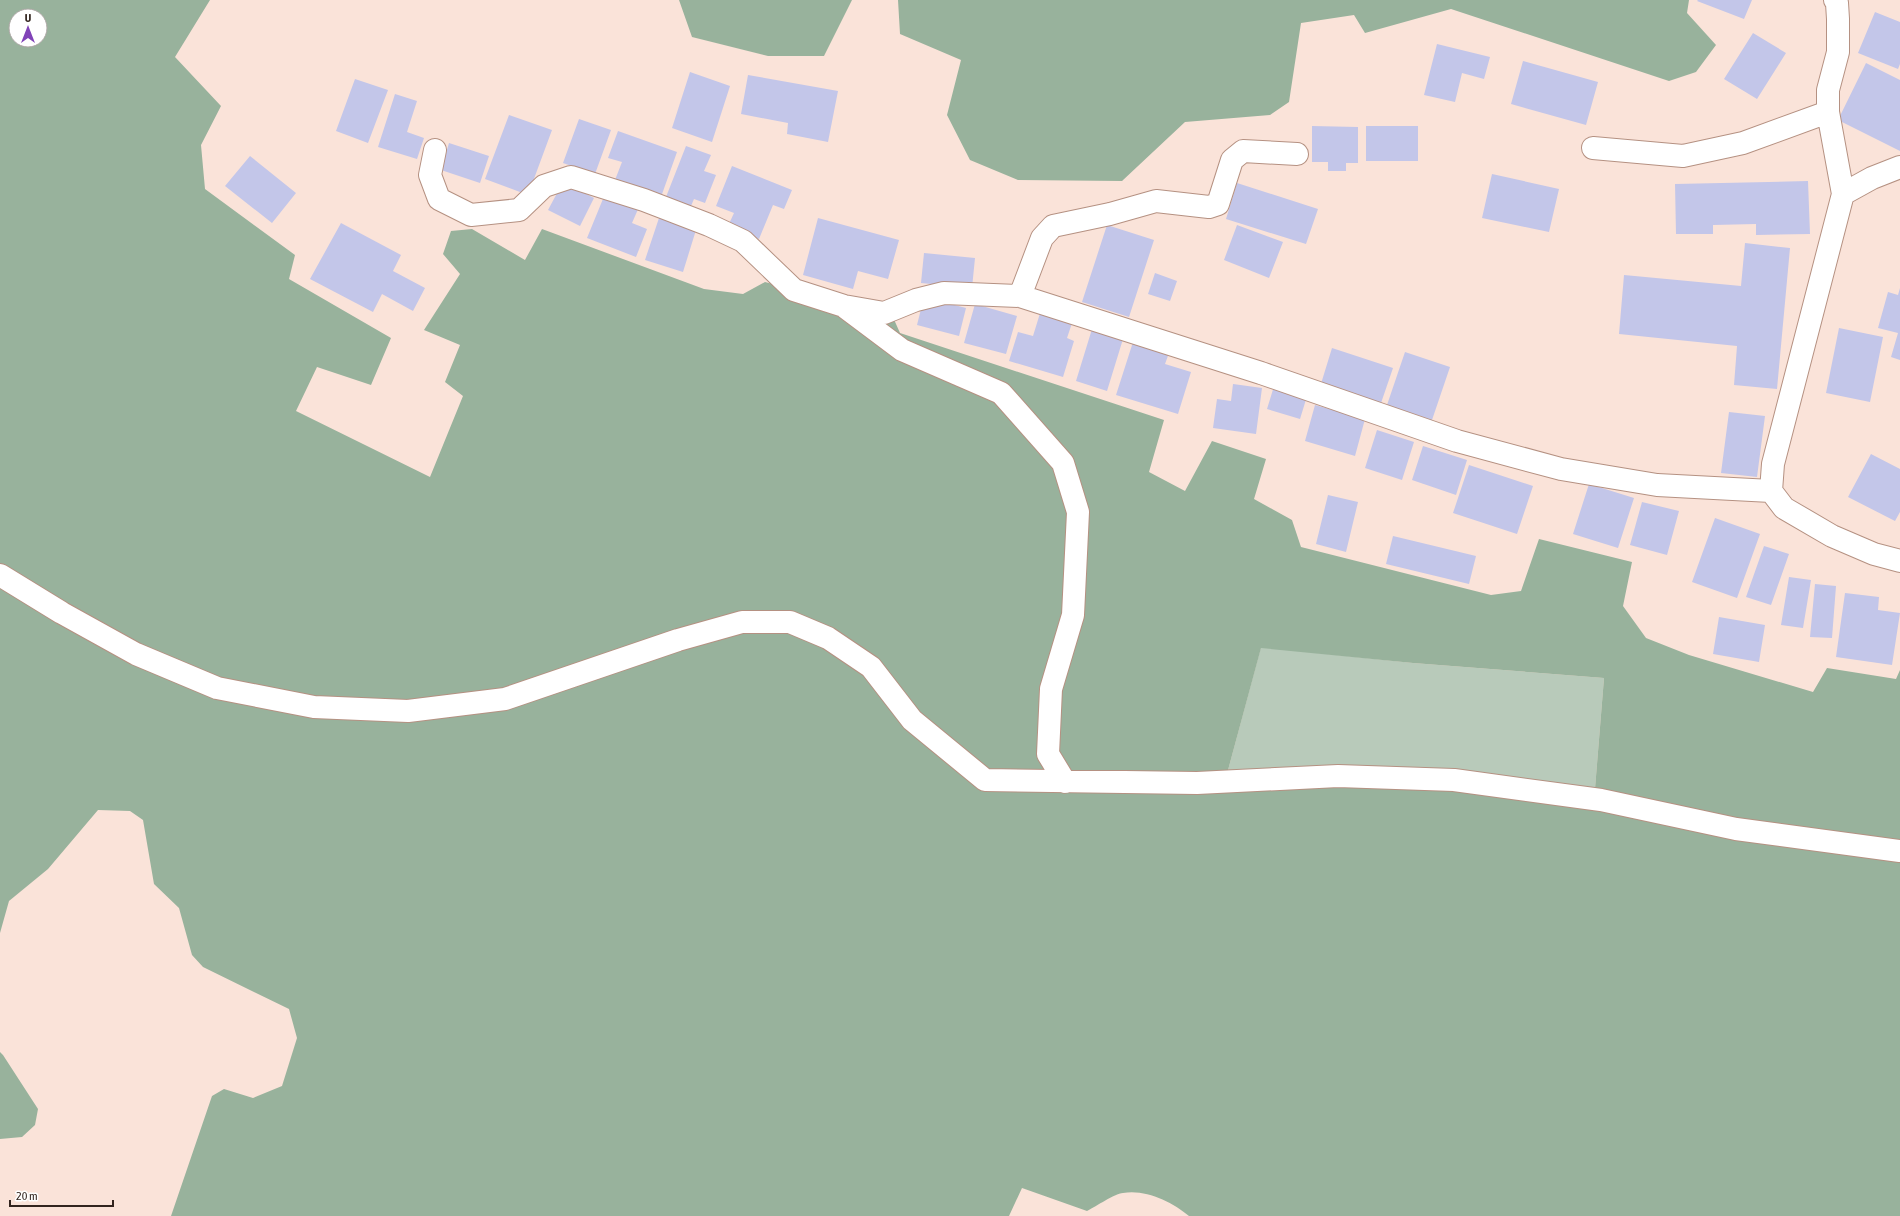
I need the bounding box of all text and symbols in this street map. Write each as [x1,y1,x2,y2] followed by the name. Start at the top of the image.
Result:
[8,8,48,48] north arrow
[25,12,31,24] text: U
[10,1182,113,1208] scale bar
[16,1189,38,1203] text: 20 m

